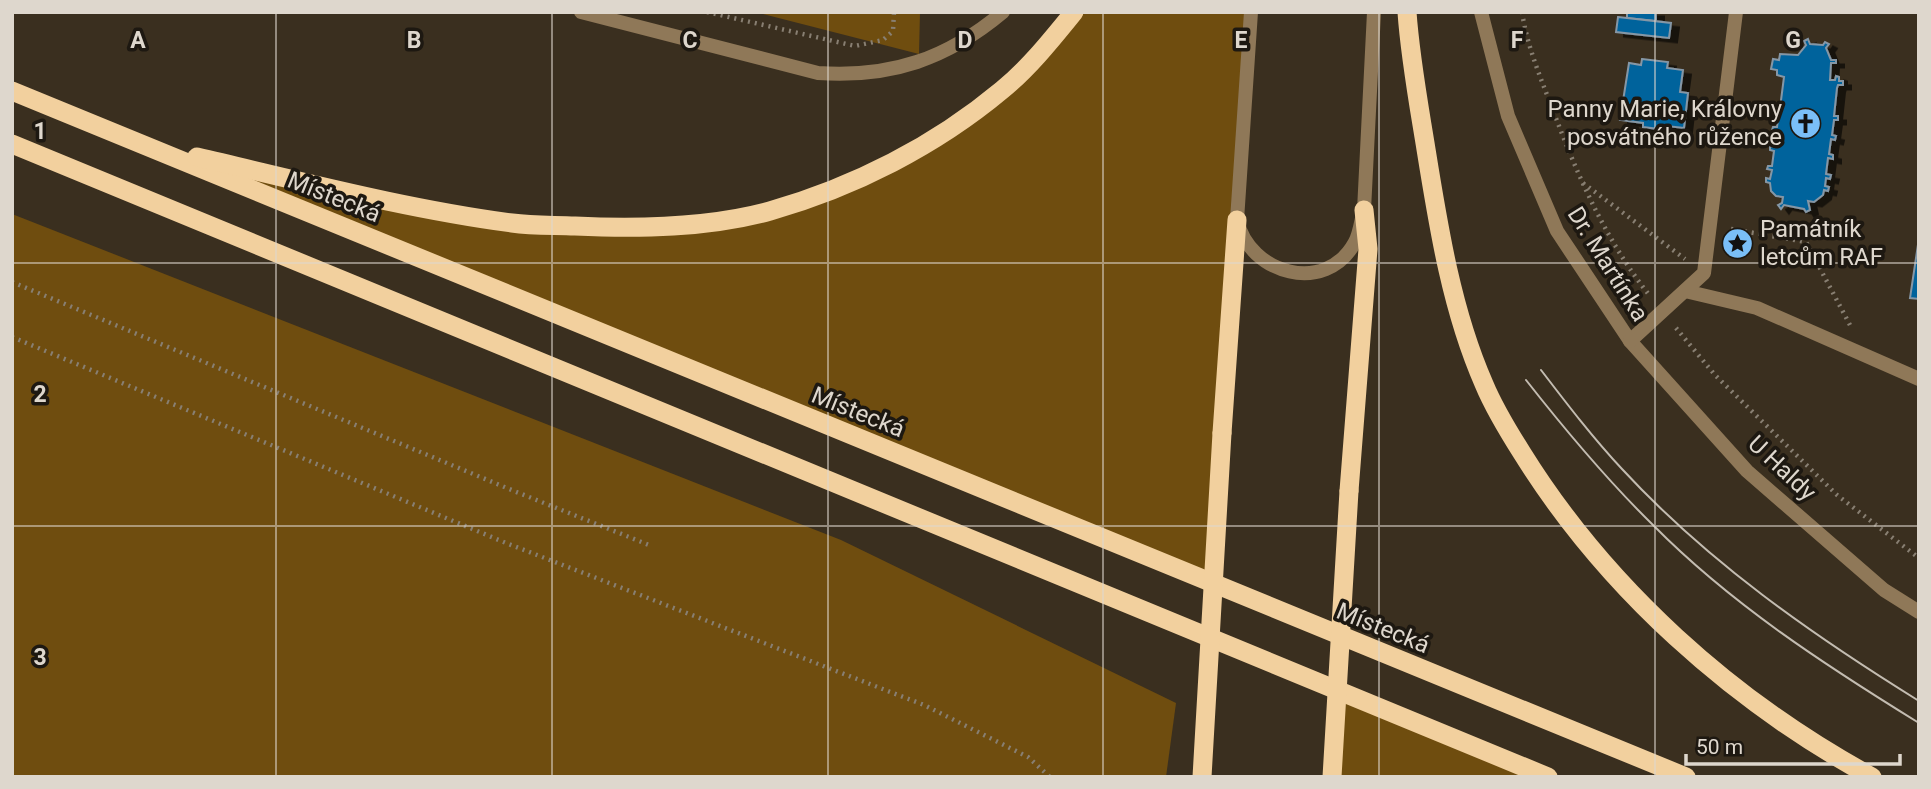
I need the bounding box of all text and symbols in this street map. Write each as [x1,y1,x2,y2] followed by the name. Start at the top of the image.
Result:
[130,27,146,54] text: A
[407,27,421,54] text: B
[682,27,698,54] text: C
[958,27,972,54] text: D
[1235,27,1248,54] text: E
[1511,27,1524,54] text: F
[1785,27,1801,54] text: G
[1547,95,1783,151] place label: Panny Marie, Královny posvátného růžence
[1788,106,1822,140] church icon: Panny Marie, Královny posvátného růžence
[33,118,47,145] text: 1
[283,166,385,228] street label: Místecká
[1562,202,1654,326] street label: Dr. Martínka
[1760,215,1883,271] place label: Památník letcům RAF
[1720,226,1754,260] place icon: Památník letcům RAF
[33,381,47,408] text: 2
[807,381,909,443] street label: Místecká
[1742,430,1822,507] street label: U Haldy
[1332,597,1434,659] street label: Místecká
[33,644,47,671] text: 3
[1686,722,1899,766] scale bar
[1696,735,1743,759] text: 50 m

